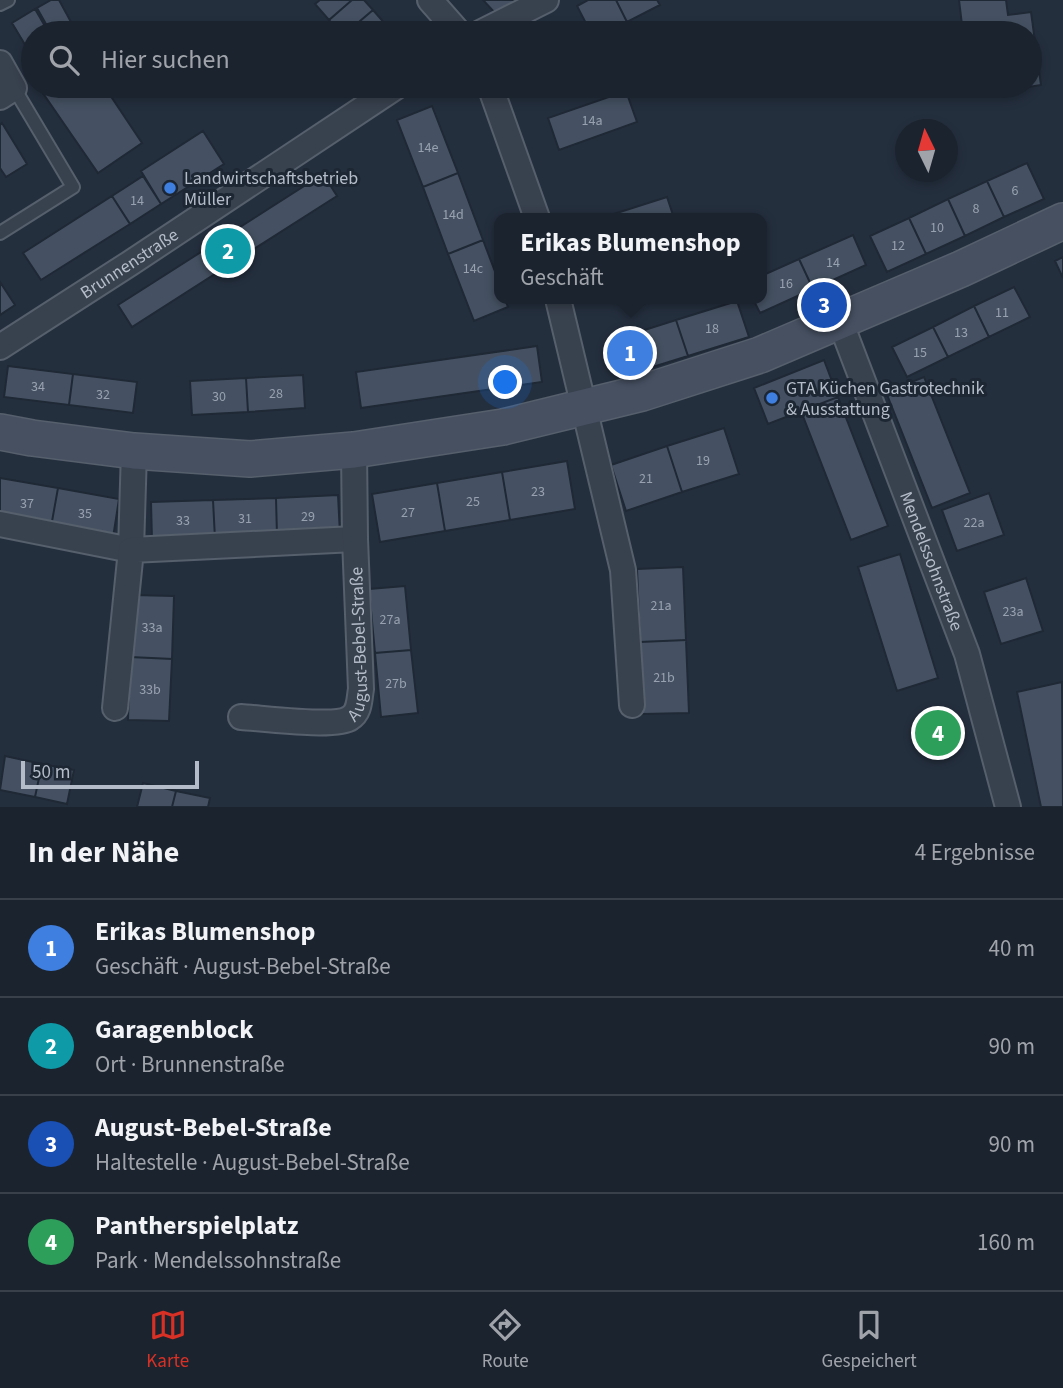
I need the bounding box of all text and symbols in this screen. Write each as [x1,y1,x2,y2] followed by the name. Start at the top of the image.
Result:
[21,21,1042,98] search box
[45,41,83,79] icon: search
[101,41,230,78] text: Hier suchen
[582,111,602,131] house number: 14a
[895,119,958,182] north arrow
[418,138,438,158] house number: 14e
[184,166,358,212] place label: Landwirtschaftsbetrieb Müller
[162,180,178,196] marker: Landwirtschaftsbetrieb Müller
[1012,181,1019,201] house number: 6
[130,191,144,211] house number: 14
[973,199,980,219] house number: 8
[442,205,464,225] house number: 14d
[494,213,767,304] popup
[930,218,944,238] house number: 10
[76,222,184,305] street label: Brunnenstraße
[520,224,741,261] text: Erikas Blumenshop
[205,225,251,277] pin: 2
[891,236,905,256] house number: 12
[826,253,840,273] house number: 14
[463,259,484,279] house number: 14c
[520,261,604,294] text: Geschäft
[779,274,793,294] house number: 16
[801,279,847,331] pin: 3
[995,303,1009,323] house number: 11
[705,319,719,339] house number: 18
[954,323,968,343] house number: 13
[607,327,653,379] pin: 1
[913,343,927,363] house number: 15
[488,365,522,399] your location
[786,376,984,422] place label: GTA Küchen Gastrotechnik & Ausstattung
[31,377,45,397] house number: 34
[269,384,283,404] house number: 28
[96,385,110,405] house number: 32
[212,387,226,407] house number: 30
[764,390,780,406] marker: GTA Küchen Gastrotechnik & Ausstattung
[696,451,710,471] house number: 19
[639,469,653,489] house number: 21
[531,482,545,502] house number: 23
[893,488,969,635] street label: Mendelssohnstraße
[466,492,480,512] house number: 25
[20,494,34,514] house number: 37
[401,503,415,523] house number: 27
[78,504,92,524] house number: 35
[301,507,315,527] house number: 29
[238,509,252,529] house number: 31
[176,511,190,531] house number: 33
[964,513,984,533] house number: 22a
[342,566,374,727] street label: August-Bebel-Straße
[651,596,671,616] house number: 21a
[1003,602,1023,622] house number: 23a
[380,610,400,630] house number: 27a
[142,618,162,638] house number: 33a
[653,668,675,688] house number: 21b
[385,674,407,694] house number: 27b
[139,680,161,700] house number: 33b
[915,707,961,759] pin: 4
[21,758,200,790] scale bar
[32,759,70,786] text: 50 m
[28,831,179,874] text: In der Nähe
[915,836,1035,869] text: 4 Ergebnisse
[95,913,315,950] text: Erikas Blumenshop
[45,932,57,965] text: 1
[988,932,1035,965] text: 40 m
[95,950,391,983] text: Geschäft · August-Bebel-Straße
[95,1011,254,1048] text: Garagenblock
[45,1030,57,1063] text: 2
[988,1030,1035,1063] text: 90 m
[95,1048,285,1081] text: Ort · Brunnenstraße
[95,1109,332,1146] text: August-Bebel-Straße
[45,1128,57,1161] text: 3
[988,1128,1035,1161] text: 90 m
[95,1146,410,1179] text: Haltestelle · August-Bebel-Straße
[95,1207,299,1244] text: Pantherspielplatz
[45,1226,57,1259] text: 4
[977,1226,1035,1259] text: 160 m
[95,1244,341,1277] text: Park · Mendelssohnstraße
[146,1306,189,1375] tab: Karte
[482,1306,529,1375] tab: Route
[821,1306,917,1375] tab: Gespeichert

